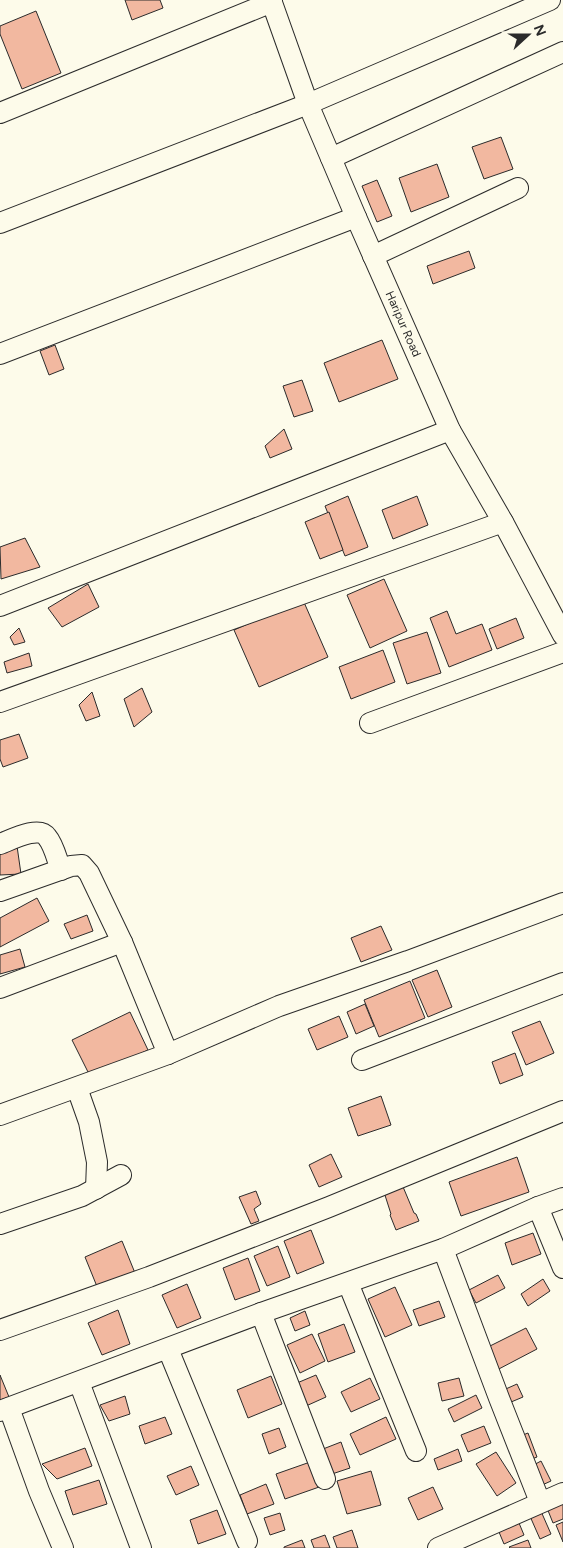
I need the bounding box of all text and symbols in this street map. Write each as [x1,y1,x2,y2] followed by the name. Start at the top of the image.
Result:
[503,10,553,60] north arrow
[530,22,550,39] text: N
[383,289,424,359] street label: Haripur Road

